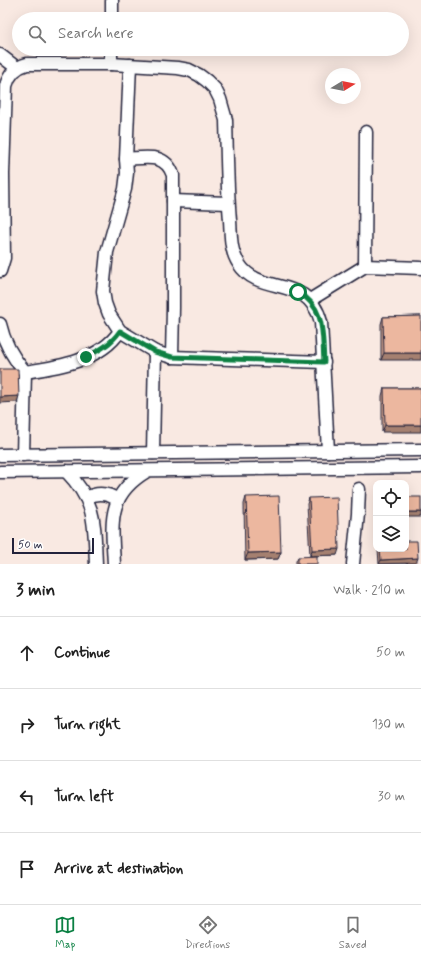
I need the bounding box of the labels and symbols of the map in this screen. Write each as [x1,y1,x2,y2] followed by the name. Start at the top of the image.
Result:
[325,68,361,104] north arrow
[289,283,307,301] route start
[77,348,95,366] route end
[12,536,94,555] scale bar

